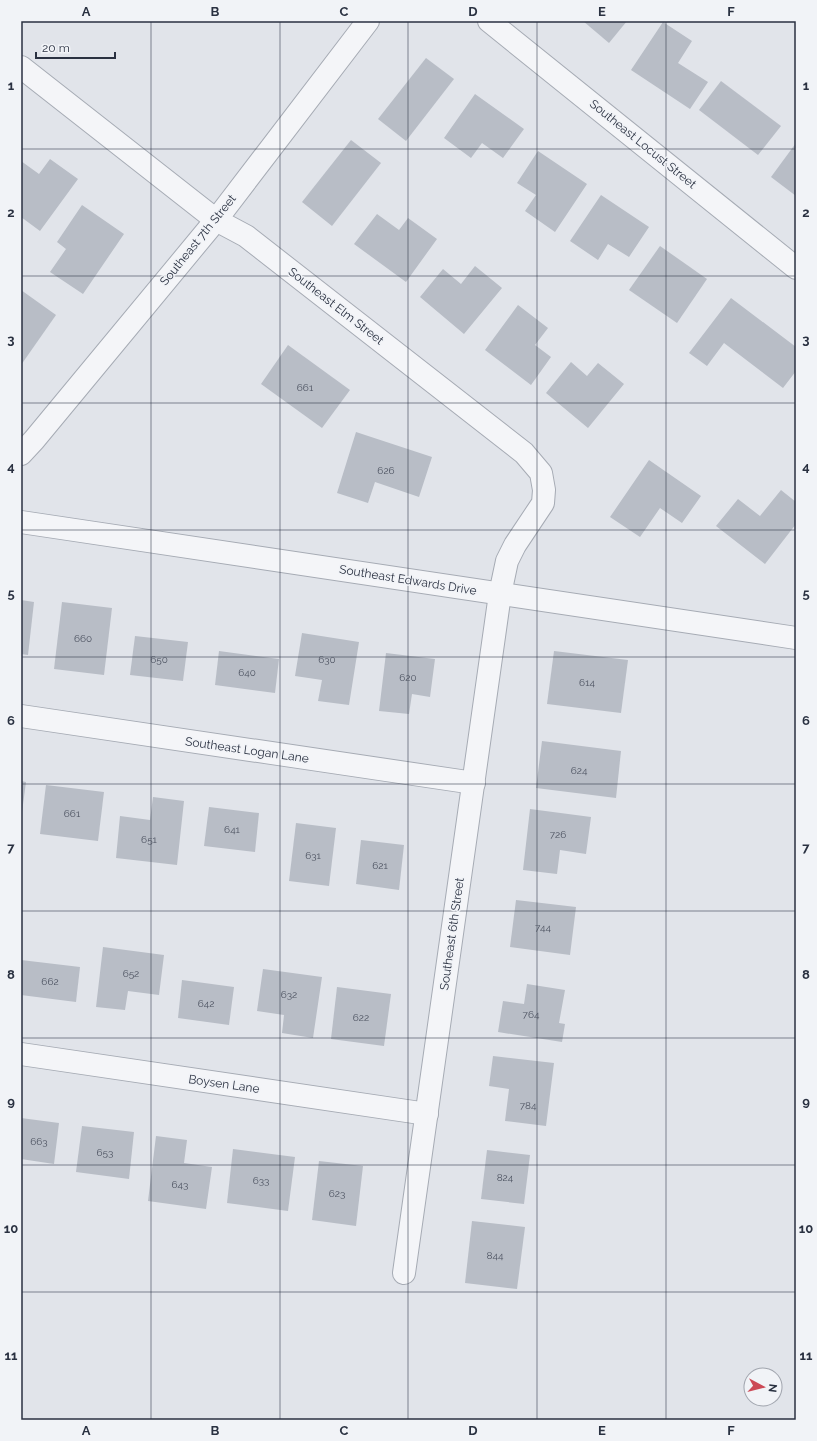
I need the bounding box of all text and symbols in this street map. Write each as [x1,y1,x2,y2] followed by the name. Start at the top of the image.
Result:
[82,4,91,19] text: A
[211,4,220,19] text: B
[340,4,349,19] text: C
[468,4,478,19] text: D
[598,4,606,19] text: E
[727,4,735,19] text: F
[36,34,115,60] scale bar
[42,41,70,55] text: 20 m
[8,78,15,93] text: 1
[803,78,810,93] text: 1
[587,97,699,191] street label: Southeast Locust Street
[157,192,239,288] street label: Southeast 7th Street
[7,205,15,220] text: 2
[802,205,810,220] text: 2
[286,264,386,348] street label: Southeast Elm Street
[7,332,15,347] text: 3
[802,332,810,347] text: 3
[297,382,314,393] house number: 661
[7,459,15,474] text: 4
[802,459,810,474] text: 4
[377,465,395,476] house number: 626
[338,562,478,598] street label: Southeast Edwards Drive
[7,586,15,601] text: 5
[802,586,810,601] text: 5
[74,633,92,644] house number: 660
[150,654,168,665] house number: 650
[318,654,336,665] house number: 630
[238,667,256,678] house number: 640
[399,672,417,683] house number: 620
[579,677,595,688] house number: 614
[7,713,15,728] text: 6
[802,713,810,728] text: 6
[184,734,310,766] street label: Southeast Logan Lane
[571,765,588,776] house number: 624
[64,808,81,819] house number: 661
[224,824,241,835] house number: 641
[550,829,566,840] house number: 726
[141,834,158,845] house number: 651
[7,840,15,855] text: 7
[802,840,810,855] text: 7
[305,850,322,861] house number: 631
[372,860,388,871] house number: 621
[437,877,467,991] street label: Southeast 6th Street
[535,922,551,933] house number: 744
[7,967,15,982] text: 8
[802,967,810,982] text: 8
[123,968,139,979] house number: 652
[41,976,59,987] house number: 662
[281,989,297,1000] house number: 632
[198,998,214,1009] house number: 642
[523,1009,540,1020] house number: 764
[353,1012,369,1023] house number: 622
[188,1072,260,1096] street label: Boysen Lane
[7,1094,15,1109] text: 9
[802,1094,810,1109] text: 9
[520,1100,537,1111] house number: 784
[30,1136,48,1147] house number: 663
[97,1147,113,1158] house number: 653
[497,1172,514,1183] house number: 824
[253,1175,269,1186] house number: 633
[172,1179,188,1190] house number: 643
[329,1188,345,1199] house number: 623
[4,1221,18,1236] text: 10
[799,1221,813,1236] text: 10
[487,1250,504,1261] house number: 844
[5,1348,18,1363] text: 11
[800,1348,813,1363] text: 11
[743,1367,783,1407] north arrow
[765,1383,779,1393] text: N
[82,1423,91,1438] text: A
[211,1423,220,1438] text: B
[340,1423,349,1438] text: C
[468,1423,478,1438] text: D
[598,1423,606,1438] text: E
[727,1423,735,1438] text: F

